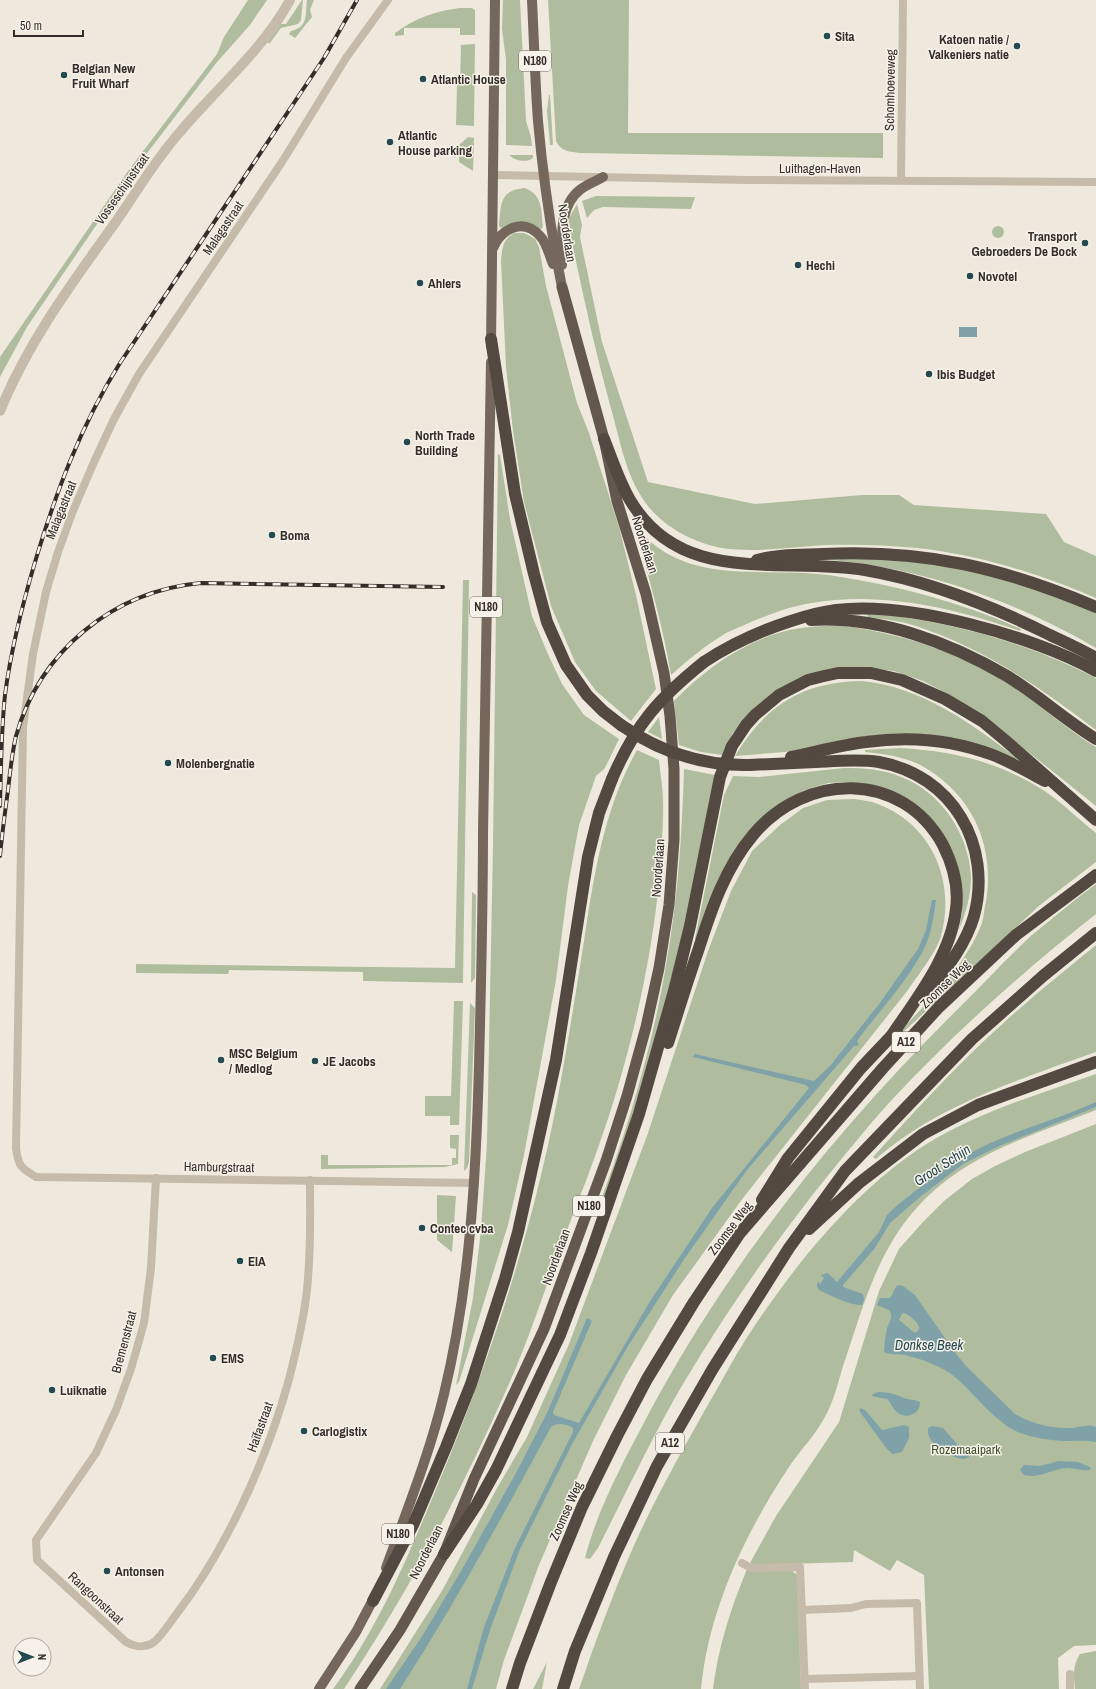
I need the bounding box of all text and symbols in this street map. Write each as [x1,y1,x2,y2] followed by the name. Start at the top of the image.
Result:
[14,12,83,38] scale bar
[20,18,42,34] text: 50 m
[835,28,855,45] place label: Sita
[822,31,832,41] marker: Sita
[928,31,1009,63] place label: Katoen natie / Valkeniers natie
[1012,41,1022,51] marker: Katoen natie / Valkeniers natie
[881,49,899,131] street label: Schomhoeveweg
[519,51,551,71] road number: N180
[72,60,136,92] place label: Belgian New Fruit Wharf
[59,70,69,80] marker: Belgian New Fruit Wharf
[431,71,506,88] place label: Atlantic House
[418,74,428,84] marker: Atlantic House
[398,127,473,159] place label: Atlantic House parking
[385,137,395,147] marker: Atlantic House parking
[91,150,153,228] street label: Vosseschijnstraat
[779,160,861,177] street label: Luithagen-Haven
[199,198,247,258] street label: Malagastraat
[554,203,580,263] street label: Noorderlaan
[972,228,1077,260] place label: Transport Gebroeders De Bock
[1080,238,1090,248] marker: Transport Gebroeders De Bock
[806,257,835,274] place label: Hechi
[793,260,803,270] marker: Hechi
[978,268,1017,285] place label: Novotel
[965,271,975,281] marker: Novotel
[428,275,461,292] place label: Ahlers
[415,278,425,288] marker: Ahlers
[937,366,995,383] place label: Ibis Budget
[924,369,934,379] marker: Ibis Budget
[415,427,475,459] place label: North Trade Building
[402,437,412,447] marker: North Trade Building
[42,478,80,542] street label: Malagastraat
[628,514,662,576] street label: Noorderlaan
[280,527,310,544] place label: Boma
[267,530,277,540] marker: Boma
[470,597,502,617] road number: N180
[176,755,255,772] place label: Molenbergnatie
[163,758,173,768] marker: Molenbergnatie
[647,838,669,898] street label: Noorderlaan
[916,956,974,1012] street label: Zoomse Weg
[892,1032,920,1052] road number: A12
[229,1045,298,1077] place label: MSC Belgium / Medlog
[323,1053,376,1070] place label: JE Jacobs
[216,1055,226,1065] marker: MSC Belgium / Medlog
[310,1056,320,1066] marker: JE Jacobs
[910,1140,974,1190] water label: Groot Schijn
[184,1158,254,1176] street label: Hamburgstraat
[573,1196,605,1216] road number: N180
[704,1198,756,1258] street label: Zoomse Weg
[430,1220,493,1237] place label: Contec cvba
[417,1223,427,1233] marker: Contec cvba
[538,1226,574,1287] street label: Noorderlaan
[248,1253,266,1270] place label: EIA
[235,1256,245,1266] marker: EIA
[108,1309,140,1375] street label: Bremenstraat
[895,1336,964,1354] water label: Donkse Beek
[221,1350,244,1367] place label: EMS
[208,1353,218,1363] marker: EMS
[60,1382,107,1399] place label: Luiknatie
[47,1385,57,1395] marker: Luiknatie
[243,1400,277,1454] street label: Haïfastraat
[312,1423,367,1440] place label: Carlogistix
[299,1426,309,1436] marker: Carlogistix
[656,1433,684,1453] road number: A12
[931,1441,1001,1458] park label: Rozemaaipark
[545,1479,587,1543] street label: Zoomse Weg
[405,1522,447,1582] street label: Noorderlaan
[382,1524,414,1544] road number: N180
[115,1563,164,1580] place label: Antonsen
[102,1566,112,1576] marker: Antonsen
[65,1568,127,1628] street label: Rangoonstraat
[12,1637,52,1677] north arrow
[35,1654,49,1660] text: N

